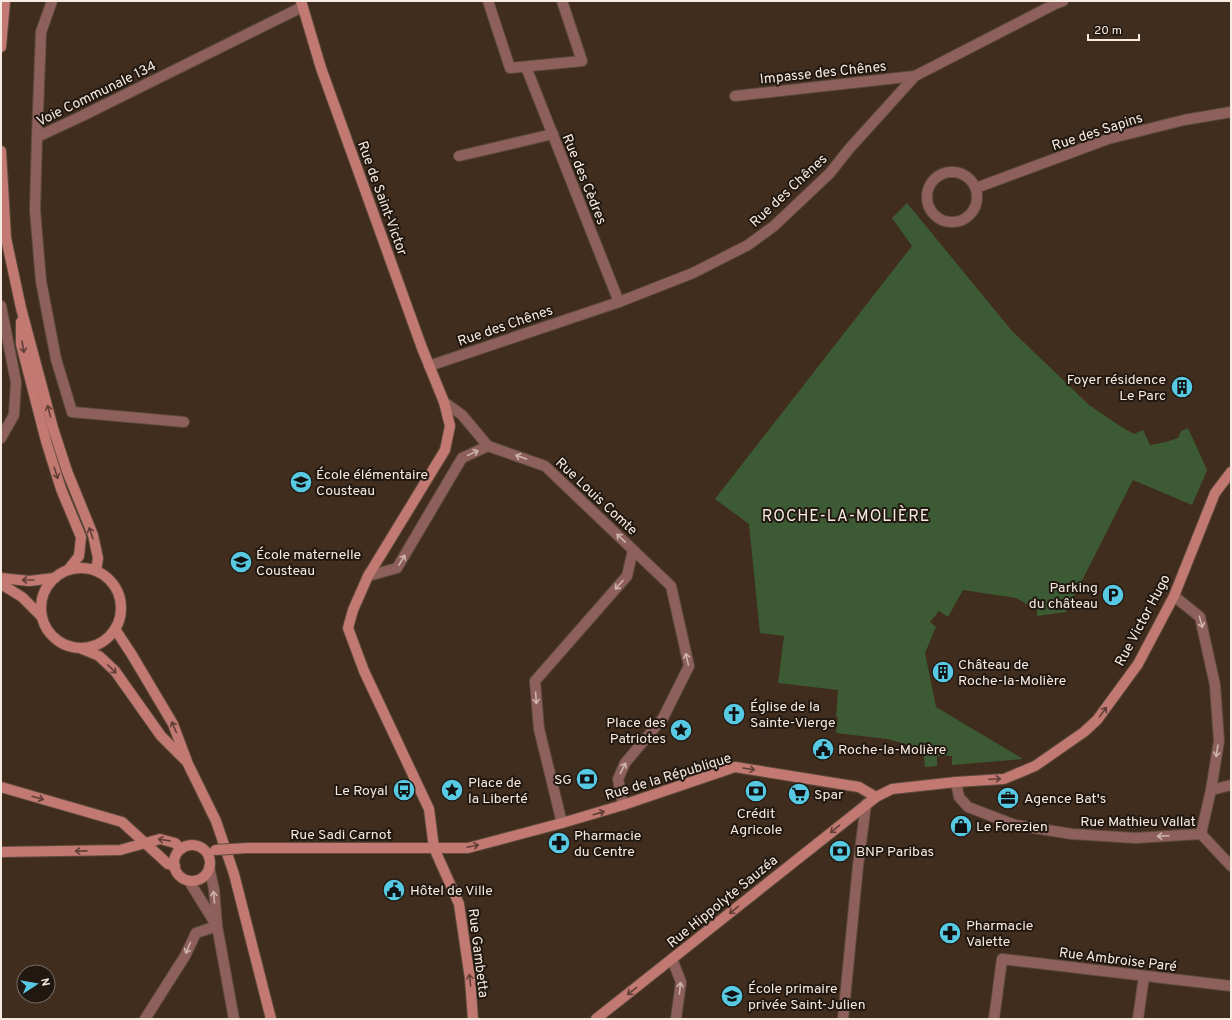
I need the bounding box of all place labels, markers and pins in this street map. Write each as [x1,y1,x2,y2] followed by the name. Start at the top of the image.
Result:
[1067,372,1166,405] place label: Foyer résidence Le Parc
[1169,374,1195,400] building icon: Foyer résidence Le Parc
[316,466,428,500] place label: École élémentaire Cousteau
[288,469,314,495] school or university icon: École élémentaire Cousteau
[256,546,361,580] place label: École maternelle Cousteau
[228,549,254,575] school or university icon: École maternelle Cousteau
[1029,580,1098,613] place label: Parking du château
[1100,582,1126,608] parking icon: Parking du château
[958,657,1066,690] place label: Château de Roche-la-Molière
[930,659,956,685] building icon: Château de Roche-la-Molière
[750,698,835,732] place label: Église de la Sainte-Vierge
[721,701,747,727] church icon: Église de la Sainte-Vierge
[606,715,666,748] place label: Place des Patriotes
[668,717,694,743] place icon: Place des Patriotes
[810,736,836,762] public building icon: Roche-la-Molière
[838,742,946,759] place label: Roche-la-Molière
[574,766,600,792] bank icon: SG
[554,772,572,789] place label: SG
[468,775,528,808] place label: Place de la Liberté
[391,777,417,803] bus stop icon: Le Royal
[439,777,465,803] place icon: Place de la Liberté
[743,778,769,804] bank icon: Crédit Agricole
[786,781,812,807] supermarket icon: Spar
[334,783,388,800] place label: Le Royal
[995,785,1021,811] office icon: Agence Bat's
[814,787,844,804] place label: Spar
[1024,791,1106,808] place label: Agence Bat's
[730,806,782,839] place label: Crédit Agricole
[948,813,974,839] shop icon: Le Forezien
[976,819,1048,836] place label: Le Forezien
[574,828,641,861] place label: Pharmacie du Centre
[546,830,572,856] pharmacy icon: Pharmacie du Centre
[827,838,853,864] bank icon: BNP Paribas
[856,844,934,861] place label: BNP Paribas
[381,877,407,903] public building icon: Hôtel de Ville
[410,883,493,900] place label: Hôtel de Ville
[966,918,1033,951] place label: Pharmacie Valette
[937,920,963,946] pharmacy icon: Pharmacie Valette
[748,980,866,1014] place label: École primaire privée Saint-Julien
[719,983,745,1009] school or university icon: École primaire privée Saint-Julien

